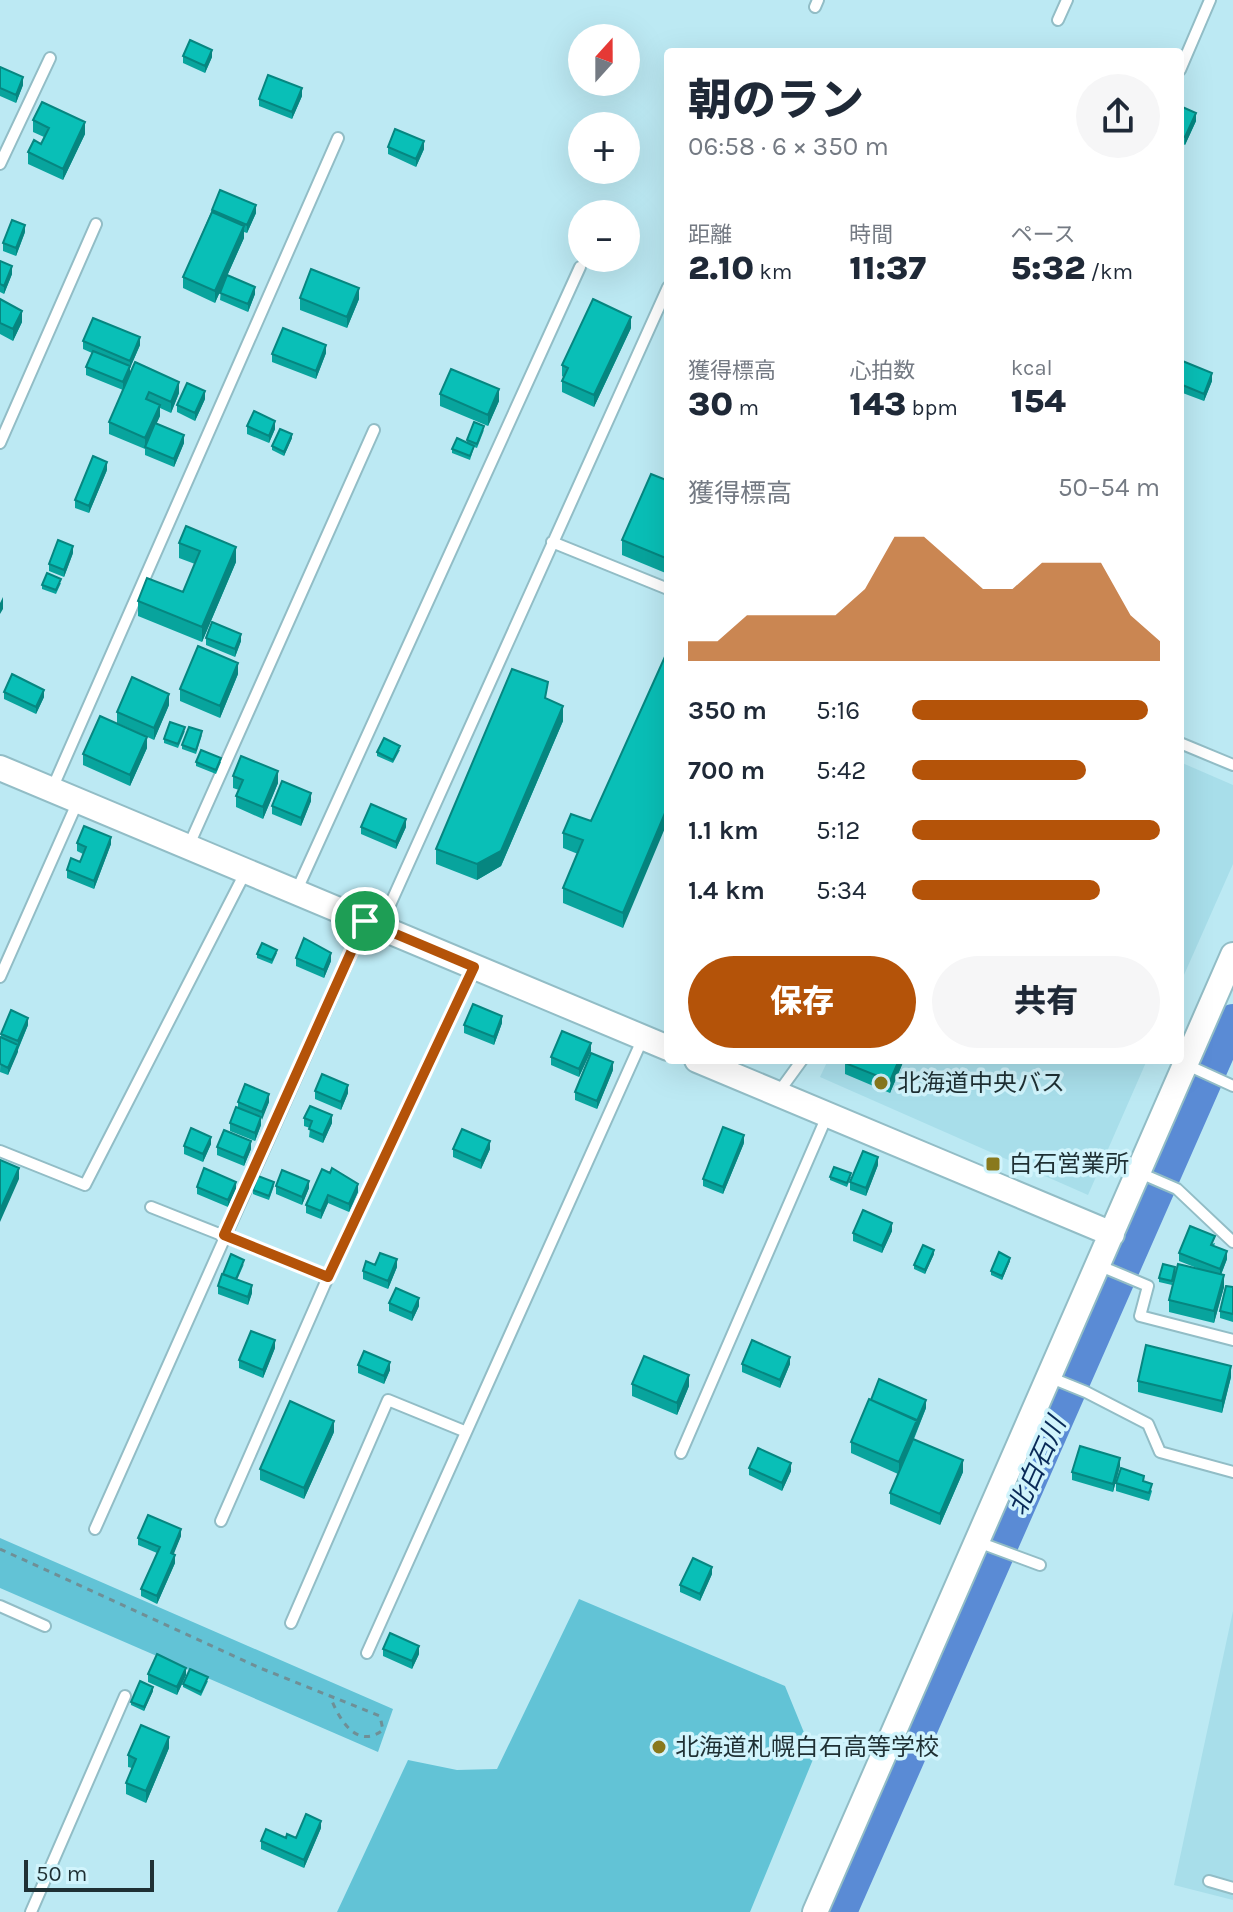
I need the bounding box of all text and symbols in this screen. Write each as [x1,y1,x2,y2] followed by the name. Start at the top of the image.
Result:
[568,24,640,96] north arrow
[568,24,640,272] map controls
[1076,74,1160,158] button: share
[688,75,864,126] text: 朝のラン
[568,112,640,184] button: +
[688,131,889,162] text: 06:58 · 6 × 350 m
[568,200,640,272] button: −
[688,222,732,248] text: 距離
[849,222,893,248] text: 時間
[1011,222,1076,248] text: ペース
[688,248,754,288] text: 2.10
[849,248,926,288] text: 11:37
[1011,248,1085,288] text: 5:32
[754,259,792,285] text: km
[1085,259,1133,285] text: /km
[1011,355,1053,381] text: kcal
[688,358,776,384] text: 獲得標高
[849,358,915,384] text: 心拍数
[1011,381,1066,421] text: 154
[688,384,733,424] text: 30
[849,384,906,424] text: 143
[733,395,759,421] text: m
[906,395,958,421] text: bpm
[1058,472,1160,503] text: 50–54 m
[688,478,792,509] text: 獲得標高
[688,695,767,726] text: 350 m
[816,695,860,726] text: 5:16
[688,755,765,786] text: 700 m
[816,755,866,786] text: 5:42
[688,815,759,846] text: 1.1 km
[816,815,860,846] text: 5:12
[688,875,765,906] text: 1.4 km
[816,875,867,906] text: 5:34
[331,887,399,955] pin
[343,899,387,943] icon: arrive
[688,956,916,1048] button: 保存
[932,956,1160,1048] button: 共有
[897,1069,1065,1097] place label: 北海道中央バス
[872,1074,890,1092] marker: 北海道中央バス
[1009,1150,1129,1178] place label: 白石営業所
[984,1155,1002,1173] marker: 白石営業所
[1002,1409,1074,1520] water label: 北白石川
[675,1733,939,1761] place label: 北海道札幌白石高等学校
[650,1738,668,1756] marker: 北海道札幌白石高等学校
[24,1856,154,1892] scale bar
[36,1861,87,1887] text: 50 m

